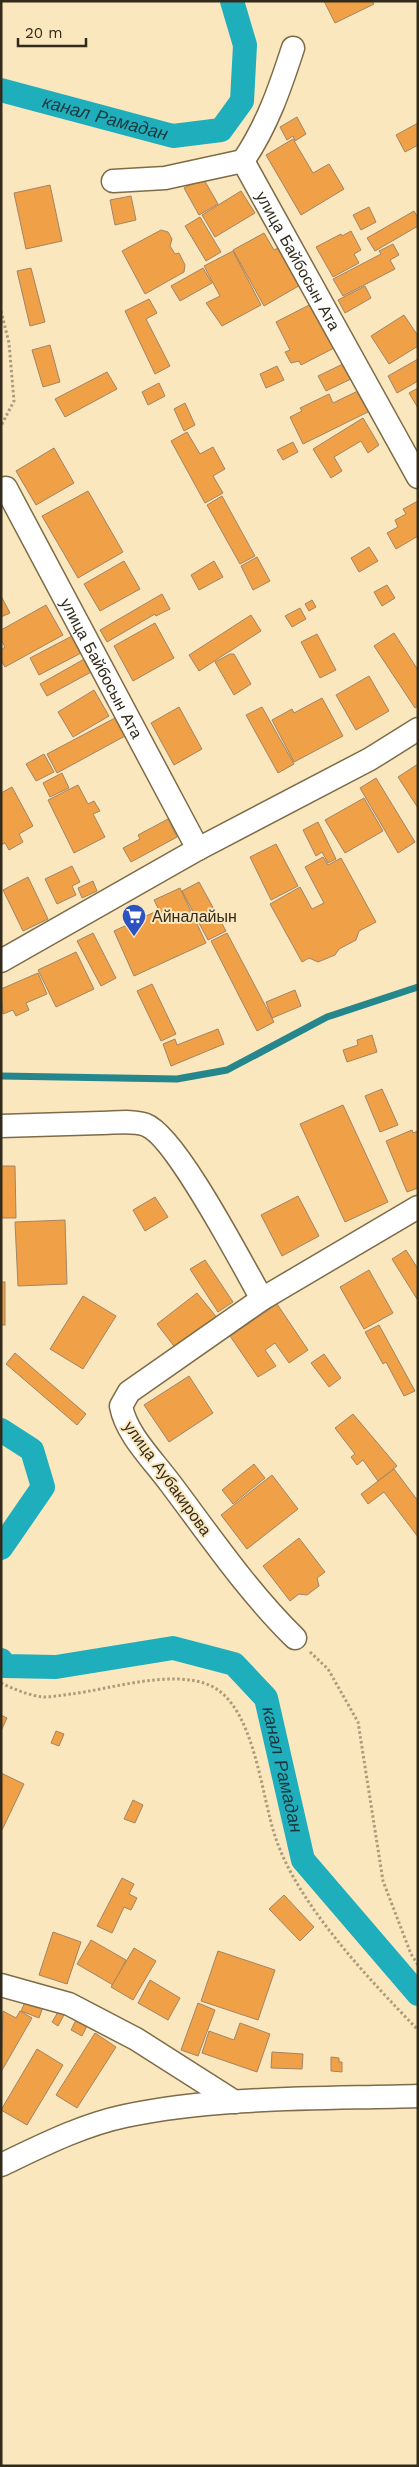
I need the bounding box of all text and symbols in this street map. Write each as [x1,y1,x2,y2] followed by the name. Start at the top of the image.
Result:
[18,15,85,47] scale bar
[25,24,63,42] text: 20 m
[41,91,170,144] water label: канал Рамадан
[252,188,344,334] street label: улица Байбосын Ата
[56,595,146,742] street label: улица Байбосын Ата
[121,903,147,937] supermarket icon: Айналайын
[152,907,237,926] place label: Айналайын
[120,1417,216,1539] street label: улица Аубакирова
[258,1704,307,1835] water label: канал Рамадан

